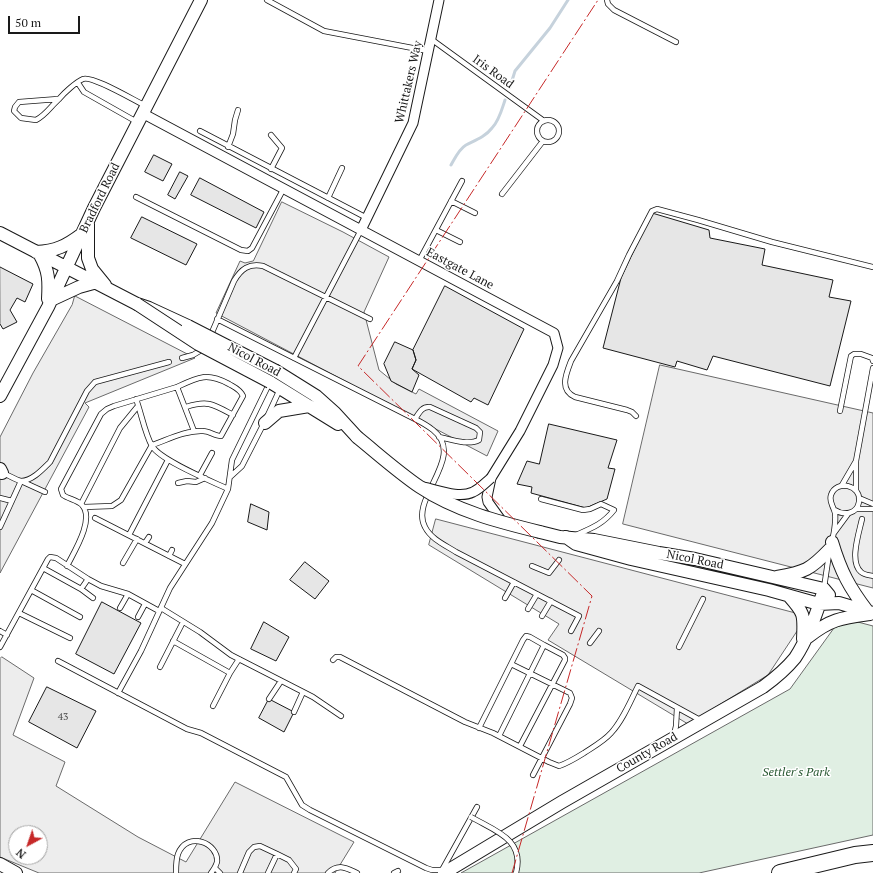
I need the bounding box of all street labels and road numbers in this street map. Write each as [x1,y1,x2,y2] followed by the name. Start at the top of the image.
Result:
[393,39,425,125] street label: Whittakers Way
[470,52,516,92] street label: Iris Road
[77,161,123,235] street label: Bradford Road
[424,245,496,293] street label: Eastgate Lane
[225,340,283,380] street label: Nicol Road
[665,547,725,573] street label: Nicol Road
[614,730,680,776] street label: County Road

